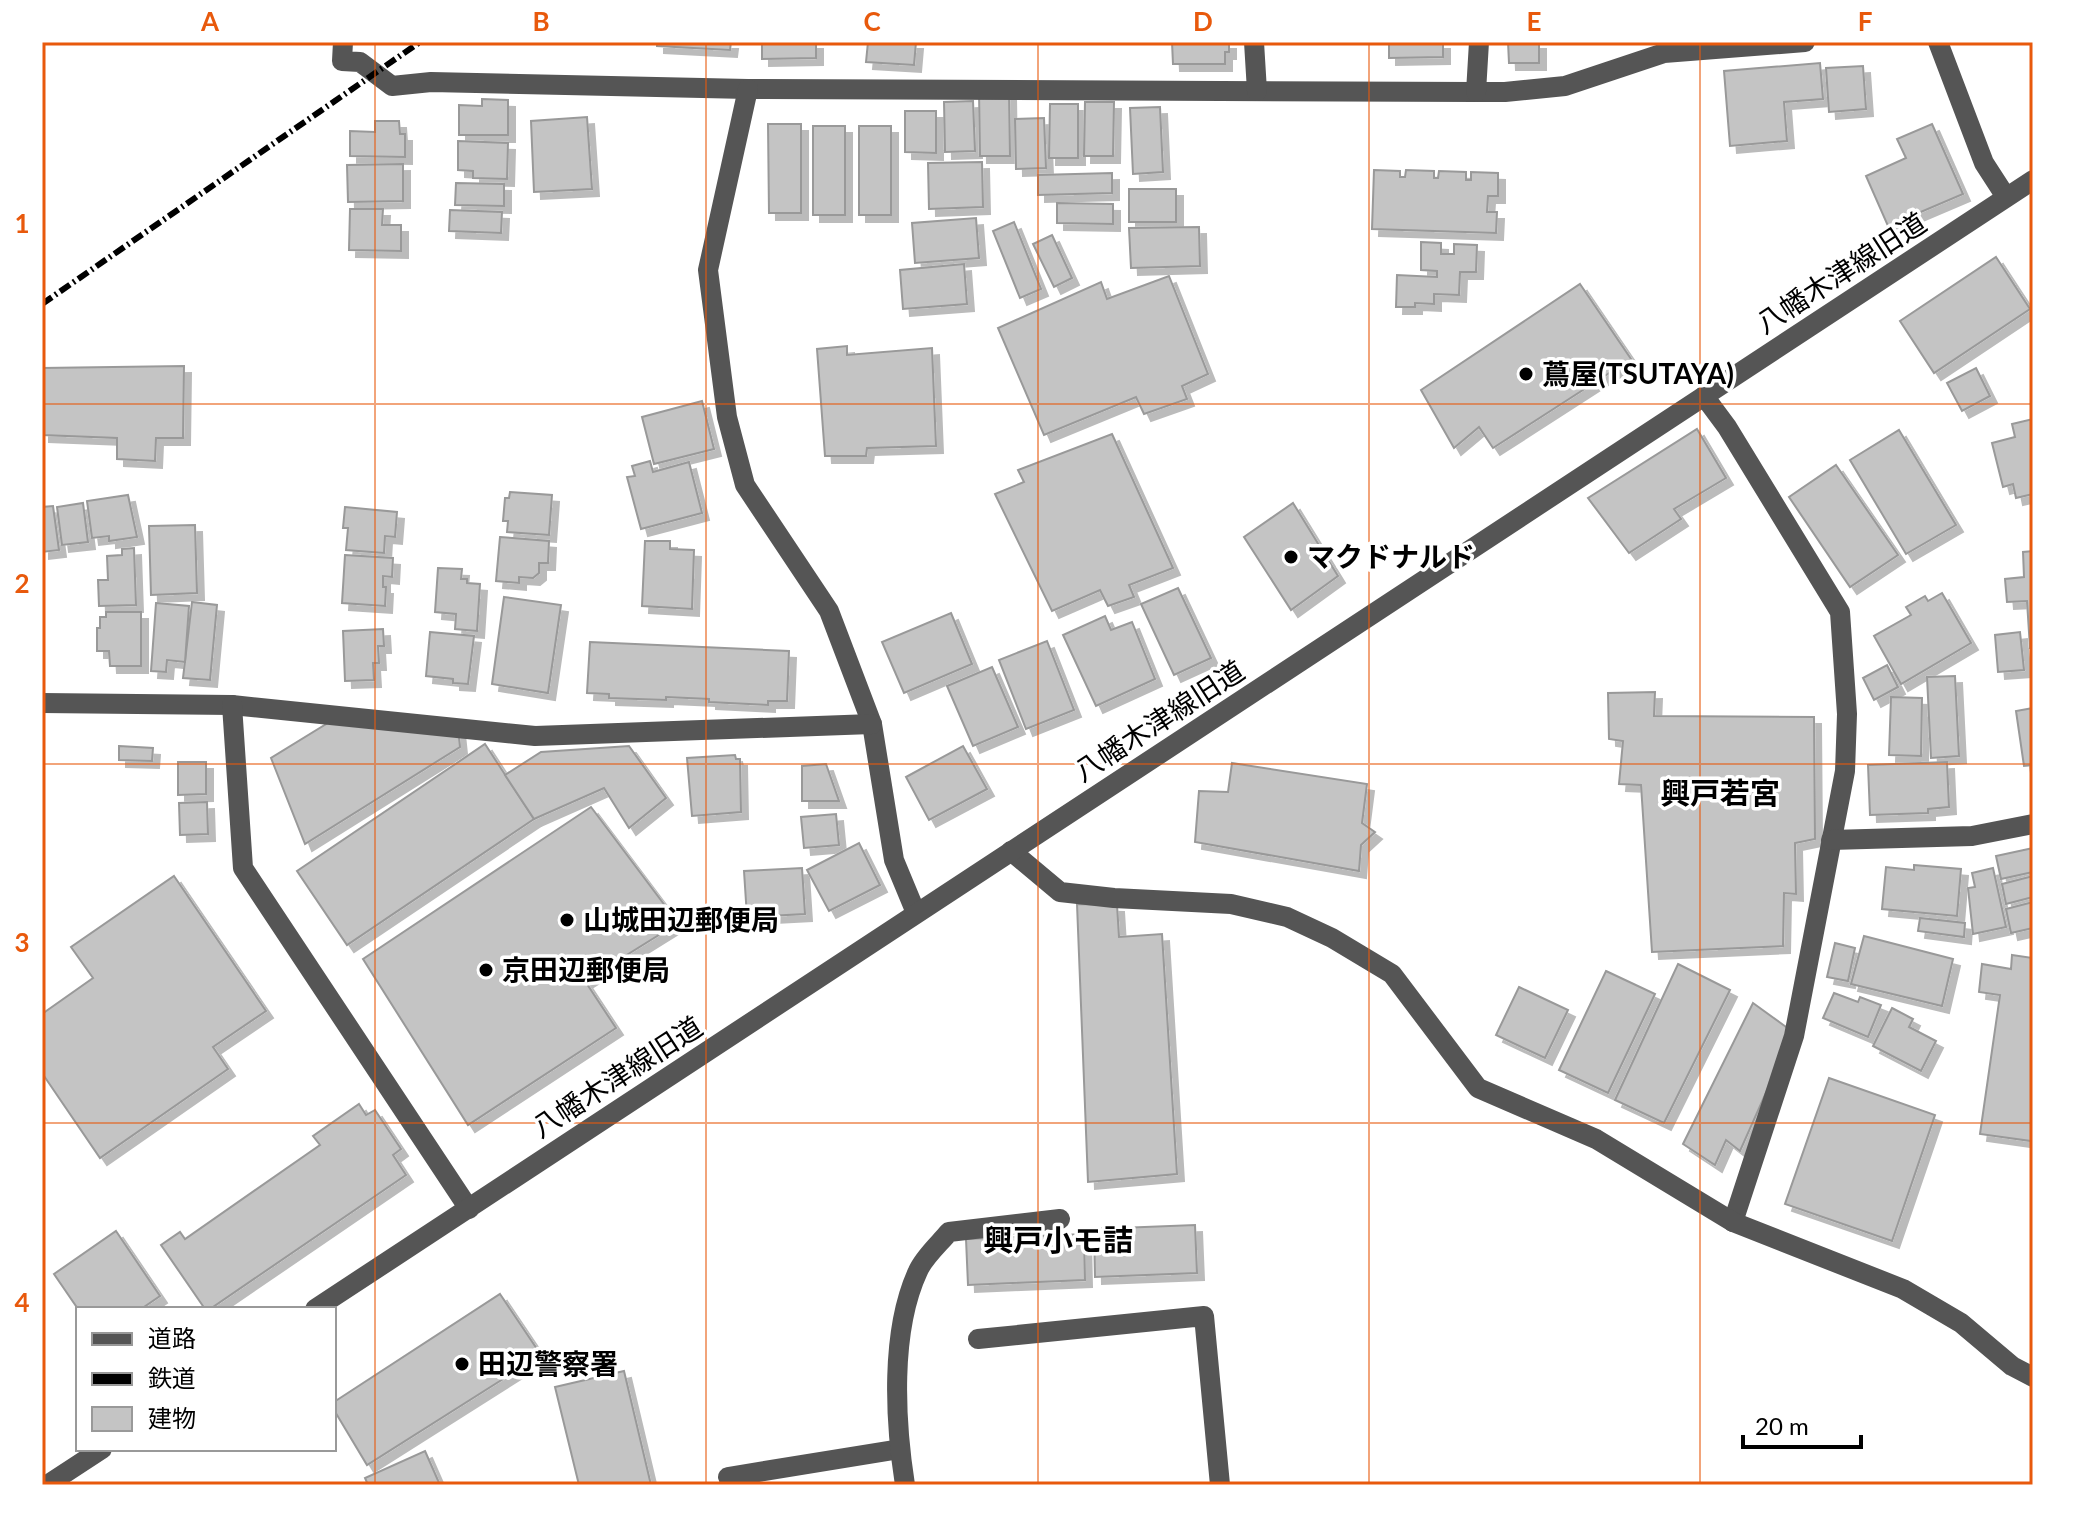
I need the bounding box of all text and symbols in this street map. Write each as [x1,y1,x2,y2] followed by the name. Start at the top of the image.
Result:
[200,5,220,37] text: A
[532,5,550,37] text: B
[863,5,881,37] text: C
[1193,5,1213,37] text: D
[1527,5,1541,37] text: E
[1858,5,1872,37] text: F
[1749,205,1932,340] street label: 八幡木津線旧道
[14,207,30,239] text: 1
[1542,356,1734,390] place label: 蔦屋(TSUTAYA)
[1517,365,1535,383] marker: 蔦屋(TSUTAYA)
[1307,539,1475,573] place label: マクドナルド
[1282,548,1300,566] marker: マクドナルド
[14,567,30,599] text: 2
[1067,653,1250,788] street label: 八幡木津線旧道
[1660,774,1780,810] district label: 興戸若宮
[583,902,779,936] place label: 山城田辺郵便局
[558,911,576,929] marker: 山城田辺郵便局
[14,926,30,958] text: 3
[502,952,670,986] place label: 京田辺郵便局
[477,961,495,979] marker: 京田辺郵便局
[525,1009,708,1144] street label: 八幡木津線旧道
[983,1221,1133,1257] district label: 興戸小モ詰
[14,1286,30,1318] text: 4
[76,1307,336,1451] legend
[148,1323,196,1352] text: 道路
[478,1346,618,1380] place label: 田辺警察署
[453,1355,471,1373] marker: 田辺警察署
[148,1363,196,1392] text: 鉄道
[1743,1399,1861,1449] scale bar
[148,1403,196,1432] text: 建物
[1755,1411,1809,1440] text: 20 m

